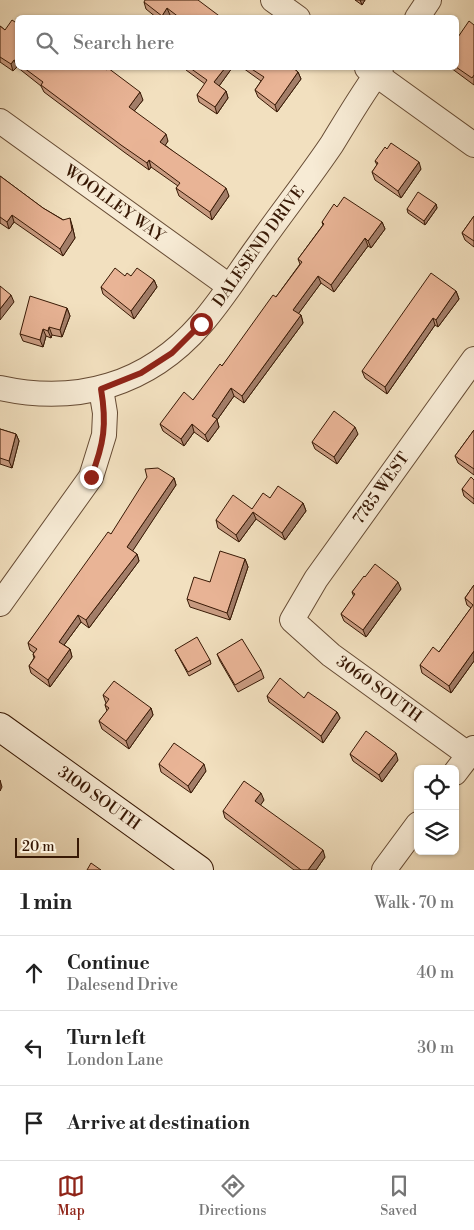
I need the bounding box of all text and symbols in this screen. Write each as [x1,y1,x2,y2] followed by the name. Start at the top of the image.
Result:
[15,15,459,70] search box
[33,29,61,57] icon: search
[73,31,174,55] text: Search here
[59,160,170,247] street label: WOOLLEY WAY
[208,182,309,311] street label: DALESEND DRIVE
[190,313,213,336] route start
[349,448,414,528] street label: 7785 WEST
[80,466,103,489] route end
[332,651,426,727] street label: 3060 SOUTH
[54,762,144,835] street label: 3100 SOUTH
[414,765,459,855] map controls
[414,765,459,810] button: locate
[414,810,459,855] button: layers
[15,835,79,858] scale bar
[22,838,54,856] text: 20 m
[20,890,72,916] text: 1 min
[374,893,454,913] text: Walk · 70 m
[67,951,150,975] text: Continue
[20,959,48,987] icon: ahead
[417,963,454,983] text: 40 m
[67,975,178,995] text: Dalesend Drive
[67,1026,146,1050] text: Turn left
[20,1034,48,1062] icon: left
[417,1038,454,1058] text: 30 m
[67,1050,163,1070] text: London Lane
[20,1109,48,1137] icon: arrive
[67,1111,250,1135] text: Arrive at destination
[57,1172,85,1220] tab: Map
[199,1172,266,1220] tab: Directions
[380,1172,417,1220] tab: Saved

